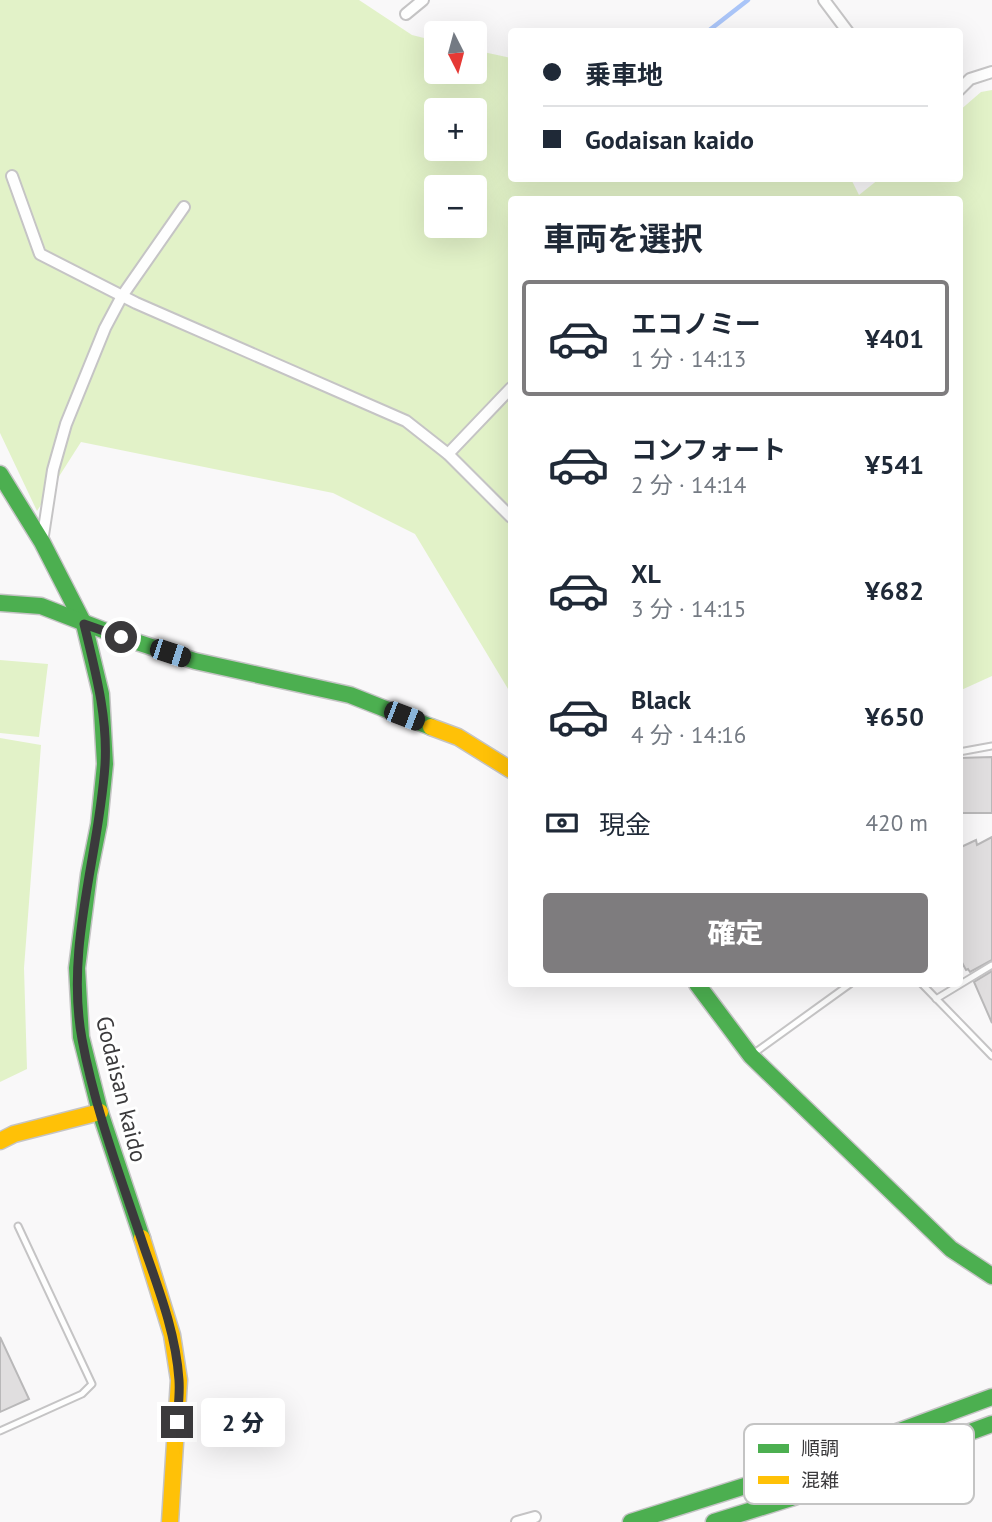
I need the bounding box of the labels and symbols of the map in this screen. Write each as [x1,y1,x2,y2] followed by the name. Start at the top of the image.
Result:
[424,21,486,84] north arrow
[105,621,137,653] route start
[147,637,194,669] car
[381,699,428,733] car
[90,1013,154,1165] street label: Godaisan kaido
[202,1398,286,1446] callout: 2 分
[161,1406,193,1438] route end
[744,1424,974,1504] legend
[801,1436,839,1460] text: 順調
[801,1468,839,1492] text: 混雑

